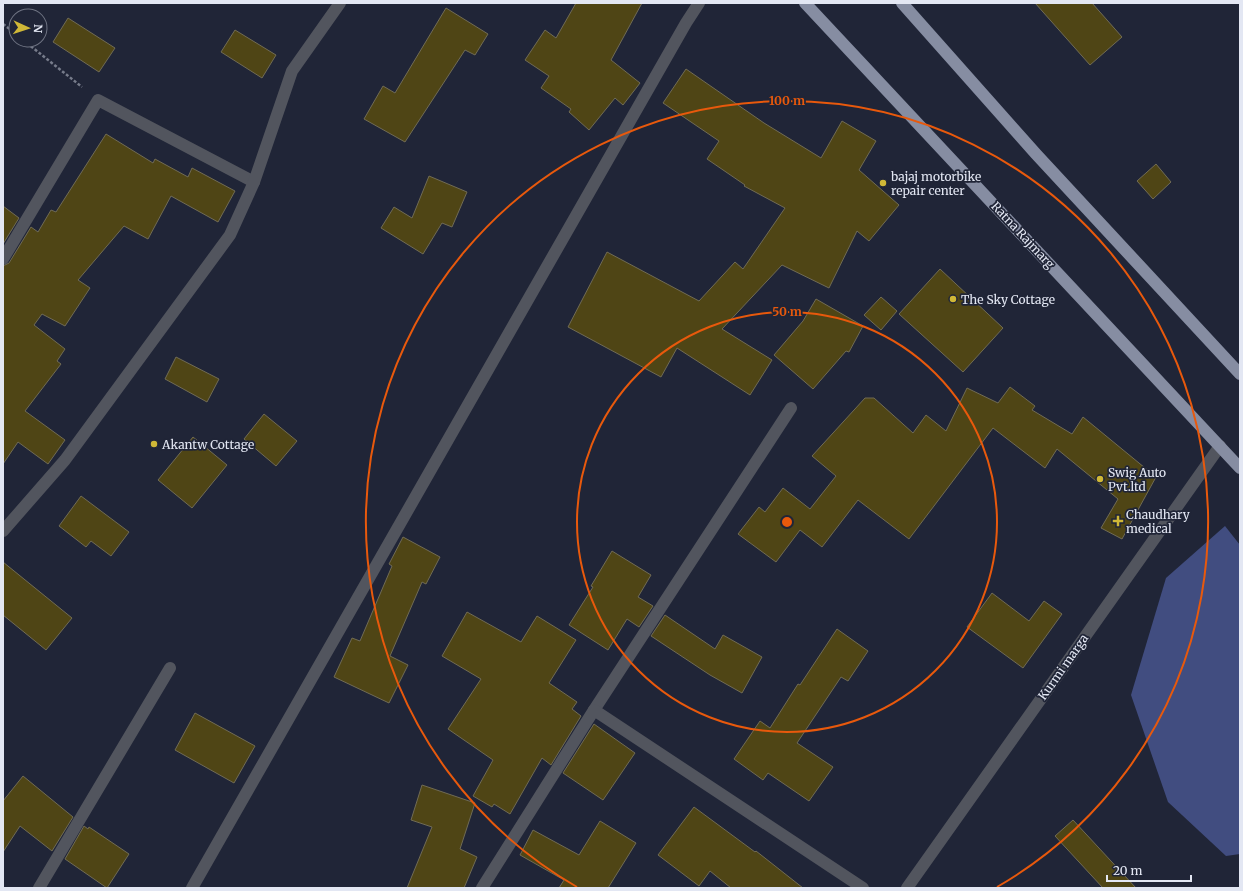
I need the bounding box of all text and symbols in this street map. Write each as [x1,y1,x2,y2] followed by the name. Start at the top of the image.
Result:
[8,8,48,48] north arrow
[31,24,45,34] text: N
[769,93,805,108] text: 100 m
[890,169,981,198] place label: bajaj motorbike repair center
[878,178,888,188] marker: bajaj motorbike repair center
[988,199,1058,272] street label: Ratna Rajmarg
[961,292,1055,307] place label: The Sky Cottage
[948,294,958,304] marker: The Sky Cottage
[772,304,802,319] text: 50 m
[161,437,254,452] place label: Akantw Cottage
[149,439,159,449] marker: Akantw Cottage
[1108,465,1166,494] place label: Swig Auto Pvt.ltd
[1095,474,1105,484] marker: Swig Auto Pvt.ltd
[1126,507,1190,536] place label: Chaudhary medical
[780,515,794,529] centre of rings
[1113,516,1123,526] marker: Chaudhary medical
[1035,631,1092,703] street label: Kurmi marga
[1107,857,1191,883] scale bar
[1113,863,1142,878] text: 20 m

